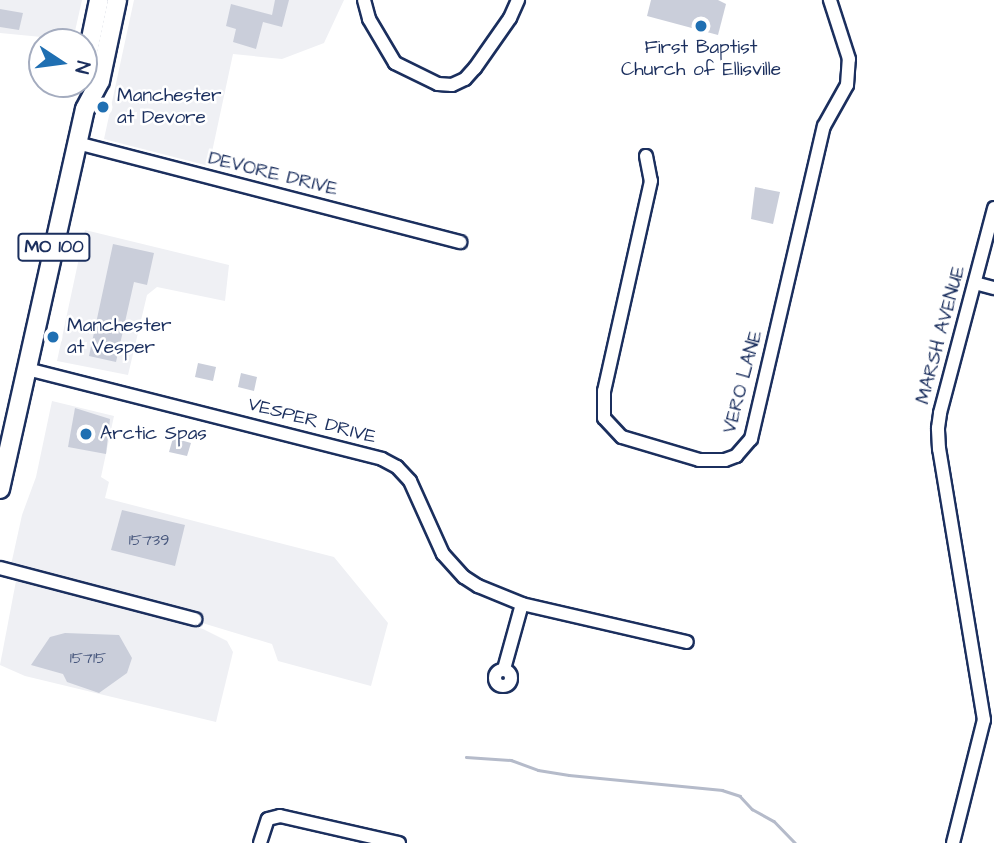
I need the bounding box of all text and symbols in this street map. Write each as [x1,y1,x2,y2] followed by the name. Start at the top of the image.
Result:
[693,18,709,34] marker: First Baptist Church of Ellisville
[28,28,98,98] north arrow
[621,37,781,81] place label: First Baptist Church of Ellisville
[68,59,96,76] text: N
[117,85,222,129] place label: Manchester at Devore
[95,99,111,115] marker: Manchester at Devore
[206,147,340,201] street label: DEVORE DRIVE
[17,232,91,262] road number: MO 100
[912,264,970,406] street label: MARSH AVENUE
[67,315,172,359] place label: Manchester at Vesper
[718,328,768,436] street label: VERO LANE
[45,329,61,345] marker: Manchester at Vesper
[245,393,379,449] street label: VESPER DRIVE
[100,423,207,445] place label: Arctic Spas
[78,426,94,442] marker: Arctic Spas
[129,530,169,550] house number: 15739
[70,648,106,668] house number: 15715

